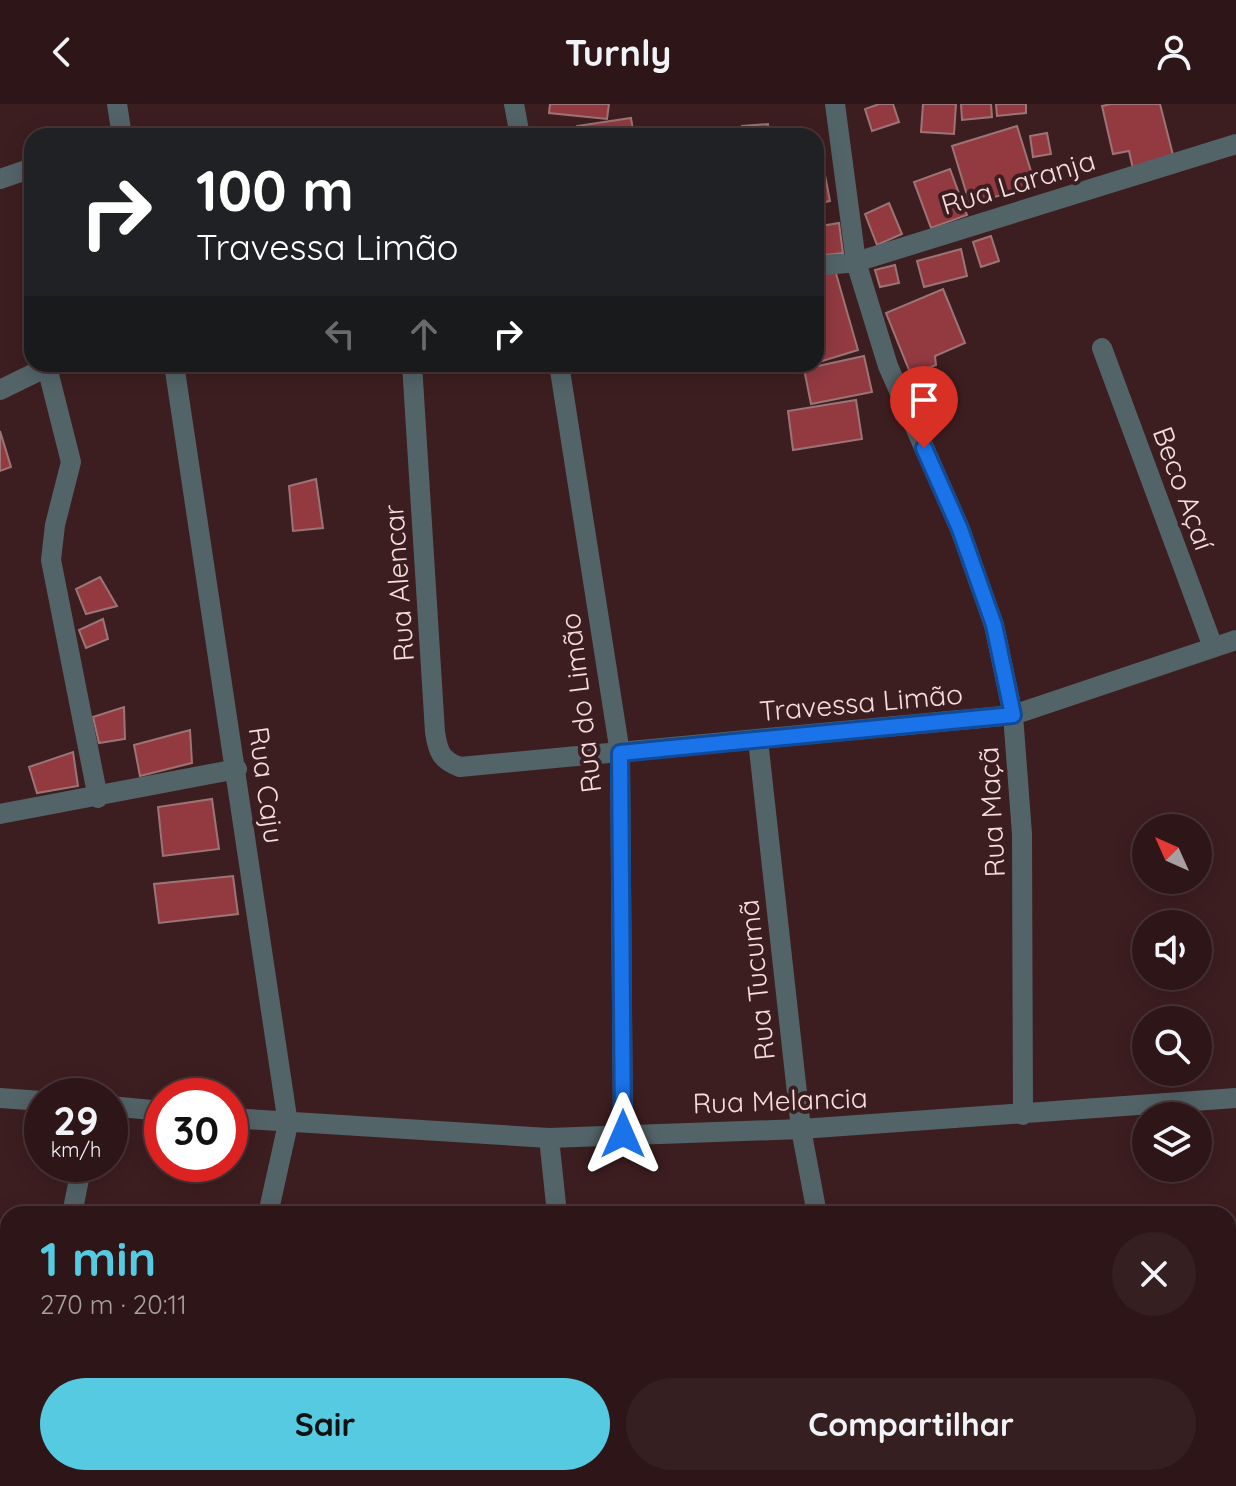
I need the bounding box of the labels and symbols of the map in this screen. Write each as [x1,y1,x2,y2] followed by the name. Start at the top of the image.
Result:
[937,142,1099,222] street label: Rua Laranja
[890,366,958,448] pin
[1146,422,1222,554] street label: Beco Açaí
[375,503,421,663] street label: Rua Alencar
[552,611,608,795] street label: Rua do Limão
[758,676,964,728] street label: Travessa Limão
[241,724,293,846] street label: Rua Caju
[970,746,1012,878] street label: Rua Maçã
[1132,814,1212,894] north arrow
[730,898,782,1062] street label: Rua Tucumã
[144,1078,248,1182] speed limit sign: 30
[692,1079,868,1121] street label: Rua Melancia
[581,1092,665,1176] position arrow

